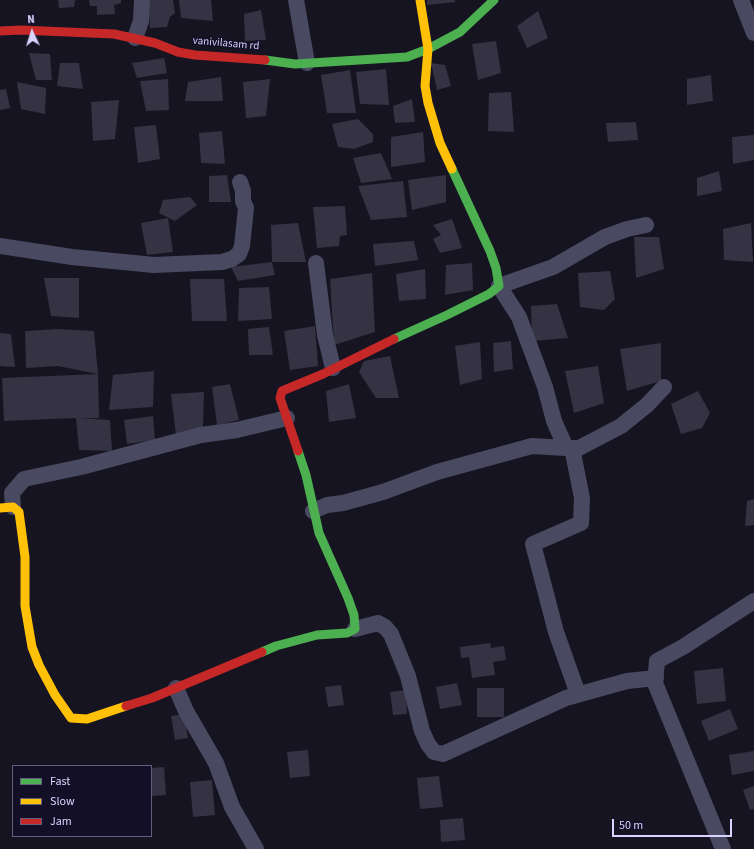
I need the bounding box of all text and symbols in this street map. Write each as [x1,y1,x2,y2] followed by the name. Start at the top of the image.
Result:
[12,12,52,52] north arrow
[27,12,35,27] text: N
[192,35,260,53] street label: vanivilasam rd
[12,765,152,837] legend
[50,773,70,790] text: Fast
[50,793,75,810] text: Slow
[614,811,734,837] scale bar
[50,813,72,830] text: Jam
[619,817,643,834] text: 50 m

